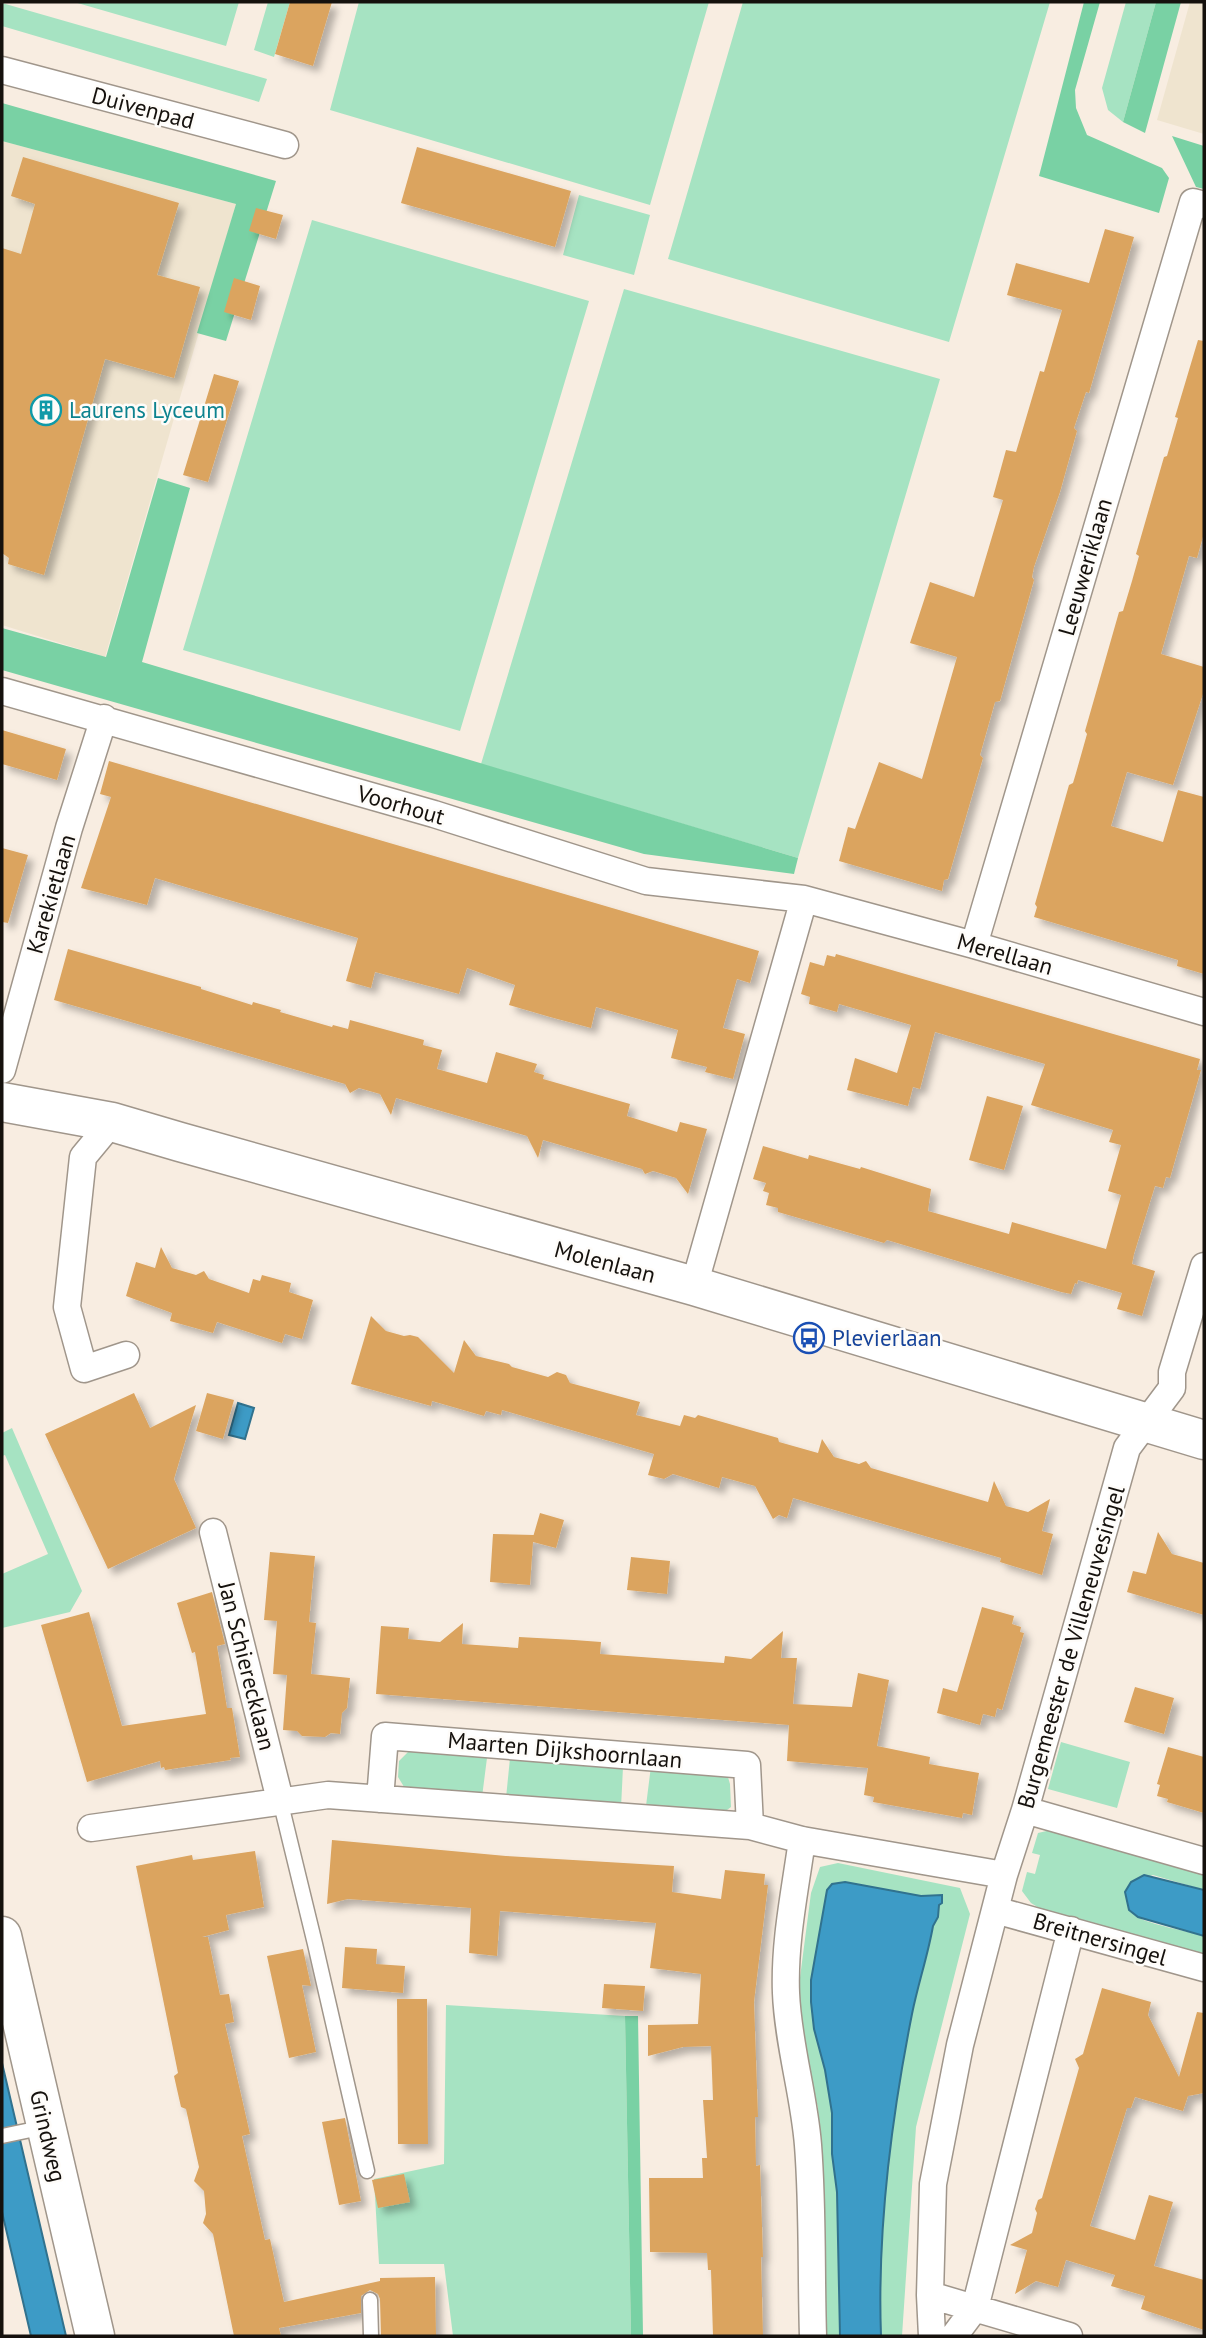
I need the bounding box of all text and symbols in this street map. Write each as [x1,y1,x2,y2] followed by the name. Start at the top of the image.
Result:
[89,80,198,135] street label: Duivenpad
[29,393,63,427] building icon: Laurens Lyceum
[69,395,225,424] place label: Laurens Lyceum
[1051,495,1118,639] street label: Leeuweriklaan
[353,778,448,831] street label: Voorhout
[20,831,81,957] street label: Karekietlaan
[954,926,1056,981] street label: Merellaan
[551,1234,659,1289] street label: Molenlaan
[792,1321,826,1355] bus stop icon: Plevierlaan
[832,1323,942,1352] place label: Plevierlaan
[1010,1482,1131,1812] street label: Burgemeester de Villeneuvesingel
[212,1578,282,1753] street label: Jan Schierecklaan
[447,1725,684,1774] street label: Maarten Dijkshoornlaan
[1030,1906,1171,1972] street label: Breitnersingel
[24,2087,73,2185] street label: Grindweg

